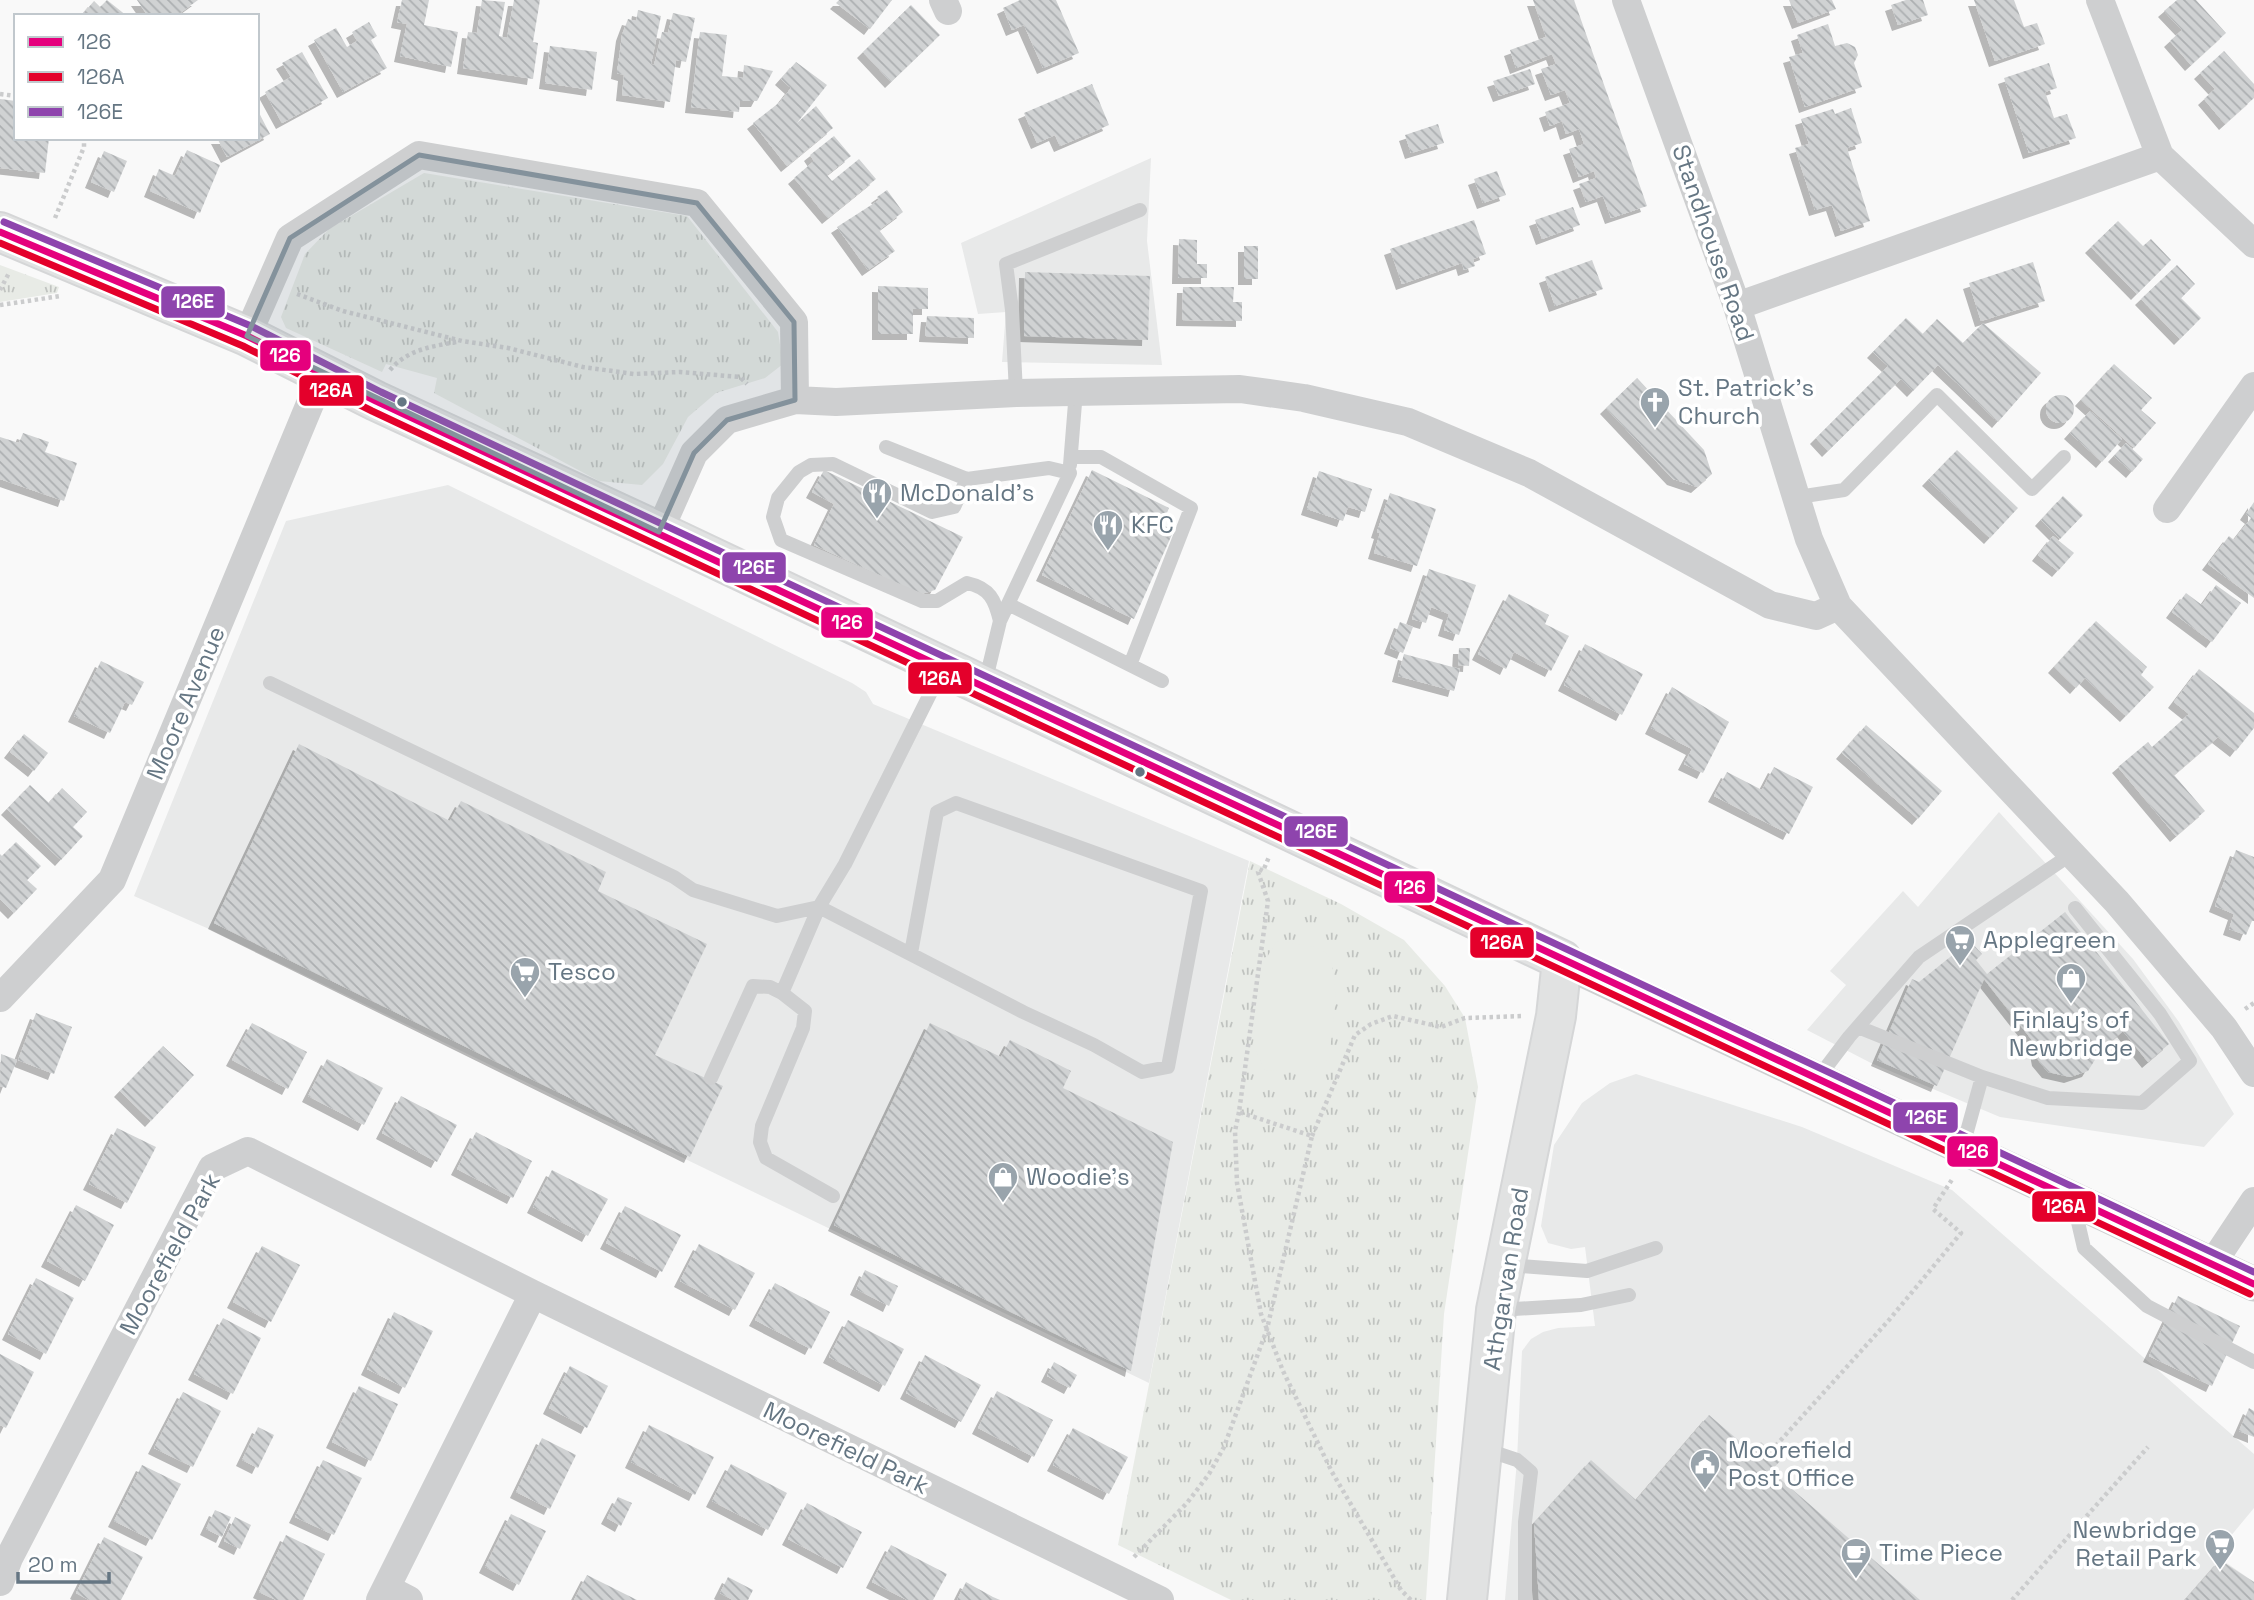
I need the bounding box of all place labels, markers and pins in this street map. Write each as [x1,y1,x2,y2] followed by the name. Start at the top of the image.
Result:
[1678,372,1814,431] place label: St. Patrick's Church
[1638,385,1672,429] church icon: St. Patrick's Church
[395,395,409,409] unlabelled marker
[860,476,894,520] restaurant icon: McDonald's
[900,477,1034,508] place label: McDonald's
[1091,508,1125,552] restaurant icon: KFC
[1131,509,1174,540] place label: KFC
[1133,765,1147,779] unlabelled marker
[1943,923,1977,967] supermarket icon: Applegreen
[1983,924,2116,955] place label: Applegreen
[508,955,542,999] supermarket icon: Tesco
[548,956,616,987] place label: Tesco
[2054,961,2088,1005] shop icon: Finlay's of Newbridge
[2009,1004,2133,1063] place label: Finlay's of Newbridge
[986,1160,1020,1204] shop icon: Woodie's
[1026,1161,1130,1192] place label: Woodie's
[1728,1434,1855,1493] place label: Moorefield Post Office
[1688,1447,1722,1491] public building icon: Moorefield Post Office
[2072,1514,2197,1573] place label: Newbridge Retail Park
[2203,1527,2237,1571] supermarket icon: Newbridge Retail Park
[1839,1536,1873,1580] cafe icon: Time Piece
[1879,1537,2003,1568] place label: Time Piece

